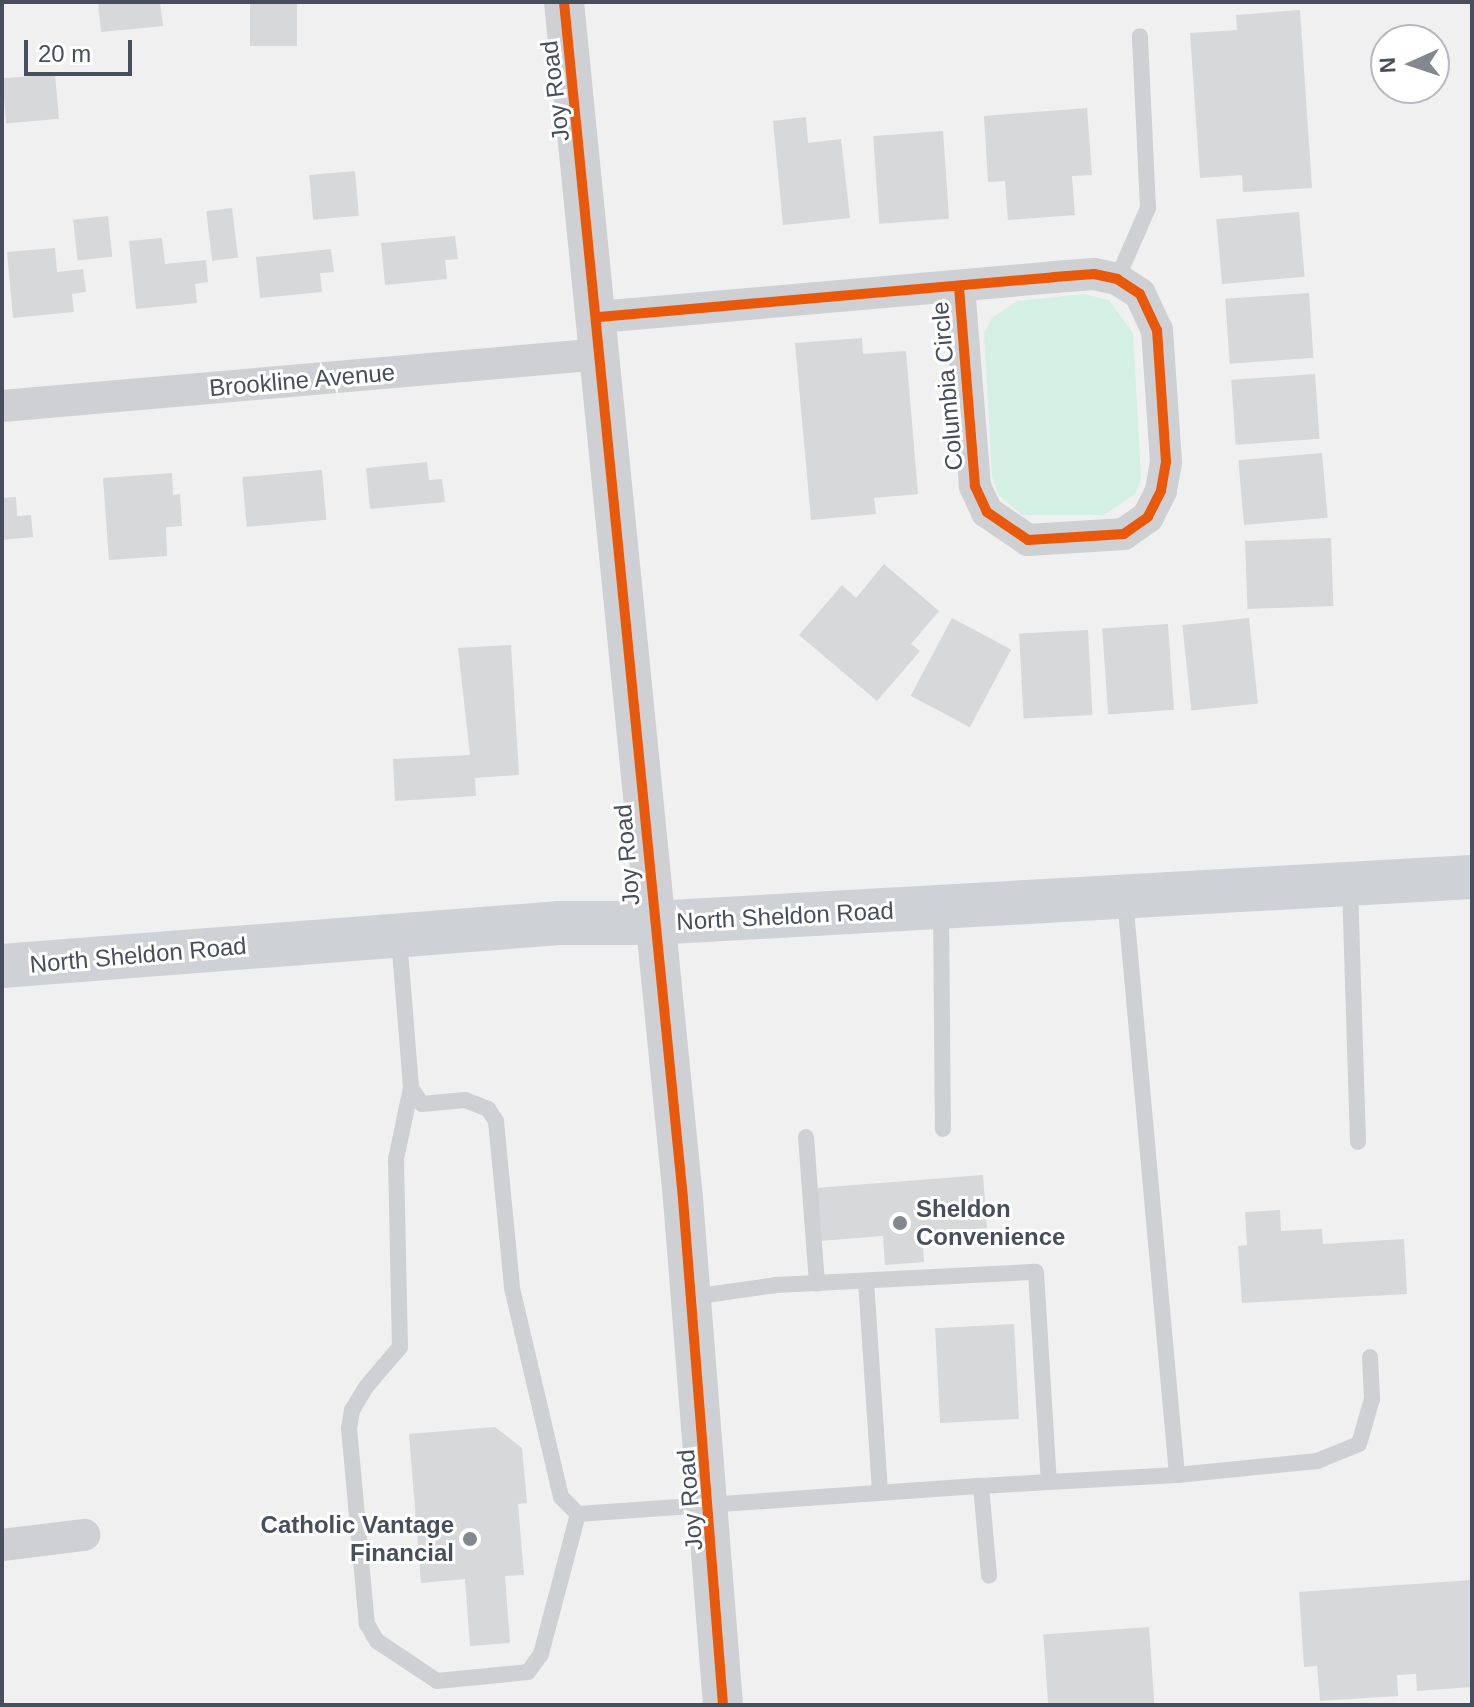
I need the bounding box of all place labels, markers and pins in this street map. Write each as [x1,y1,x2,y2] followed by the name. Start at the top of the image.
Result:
[916,1195,1065,1251] place label: Sheldon Convenience
[891,1214,909,1232] marker: Sheldon Convenience
[261,1511,454,1567] place label: Catholic Vantage Financial
[461,1530,479,1548] marker: Catholic Vantage Financial

